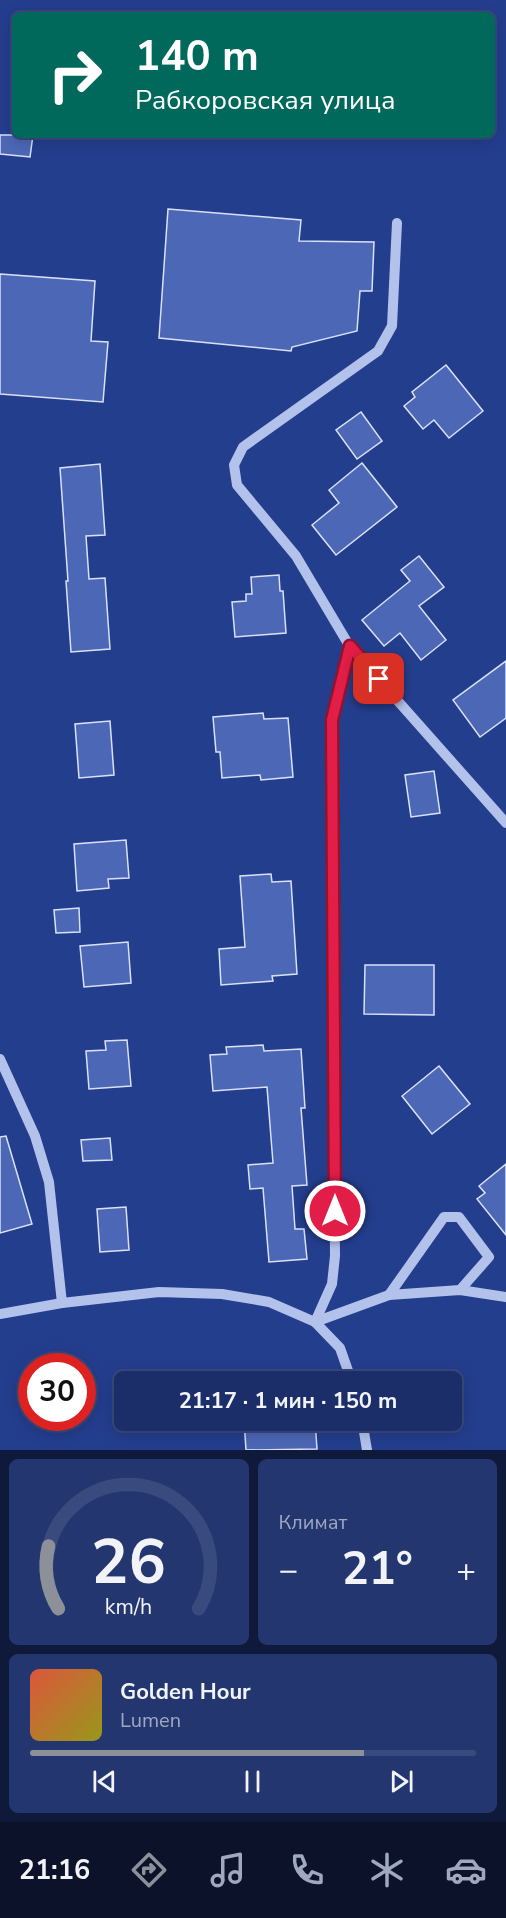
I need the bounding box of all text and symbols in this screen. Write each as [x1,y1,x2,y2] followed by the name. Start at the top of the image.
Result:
[135,28,259,85] text: 140 m
[36,36,114,114] icon: right
[135,82,396,119] text: Рабкоровская улица
[353,653,404,704] pin
[362,662,395,695] icon: arrive
[303,1179,367,1243] position arrow
[18,1353,96,1431] speed limit sign: 30
[179,1386,397,1416] text: 21:17 · 1 мин · 150 m
[279,1509,347,1536] text: Климат
[91,1520,166,1605] text: 26
[342,1539,413,1600] text: 21°
[279,1548,298,1593] text: −
[456,1548,476,1593] text: +
[105,1592,152,1622] text: km/h
[120,1677,251,1707] text: Golden Hour
[120,1707,181,1734] text: Lumen
[88,1765,121,1798] icon: previous
[236,1765,269,1798] icon: pause
[385,1765,418,1798] icon: next
[128,1849,170,1891] icon: directions
[207,1849,249,1891] icon: music
[286,1849,328,1891] icon: phone
[366,1849,408,1891] icon: climate
[445,1849,487,1891] icon: car
[19,1852,90,1889] text: 21:16

